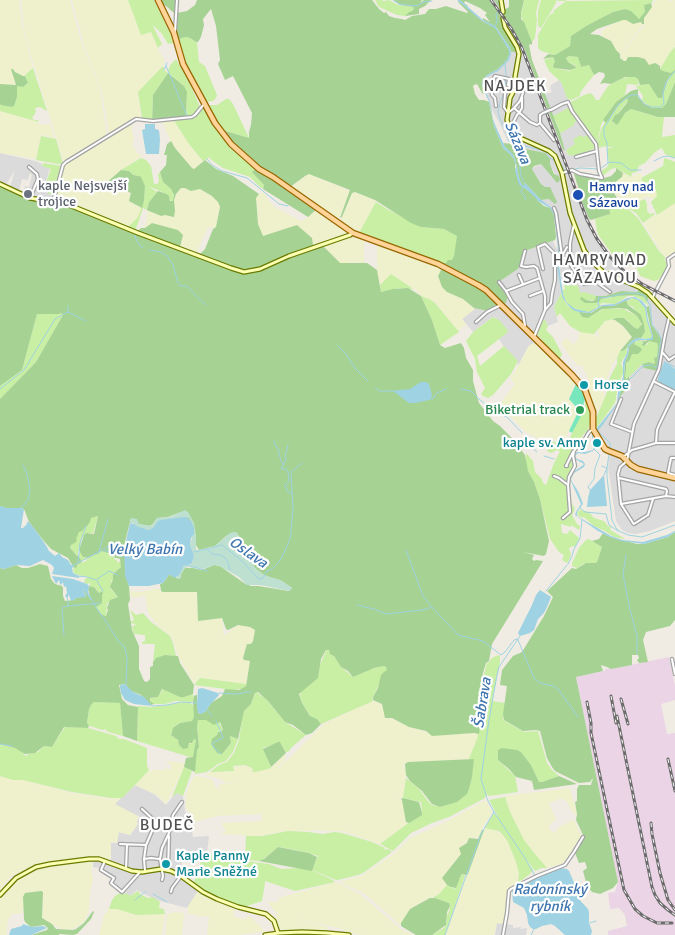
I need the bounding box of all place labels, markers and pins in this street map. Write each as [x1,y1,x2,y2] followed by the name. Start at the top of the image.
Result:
[38,178,127,210] place label: kaple Nejsvejší trojice
[589,179,654,212] place label: Hamry nad Sázavou
[22,188,34,200] marker: kaple Nejsvejší trojice
[571,188,585,202] marker: Hamry nad Sázavou
[594,377,629,393] place label: Horse
[578,379,590,391] marker: Horse
[485,402,570,418] place label: Biketrial track
[574,404,586,416] marker: Biketrial track
[503,435,587,451] place label: kaple sv. Anny
[591,437,603,449] marker: kaple sv. Anny
[176,848,257,880] place label: Kaple Panny Marie Sněžné
[160,858,172,870] marker: Kaple Panny Marie Sněžné

